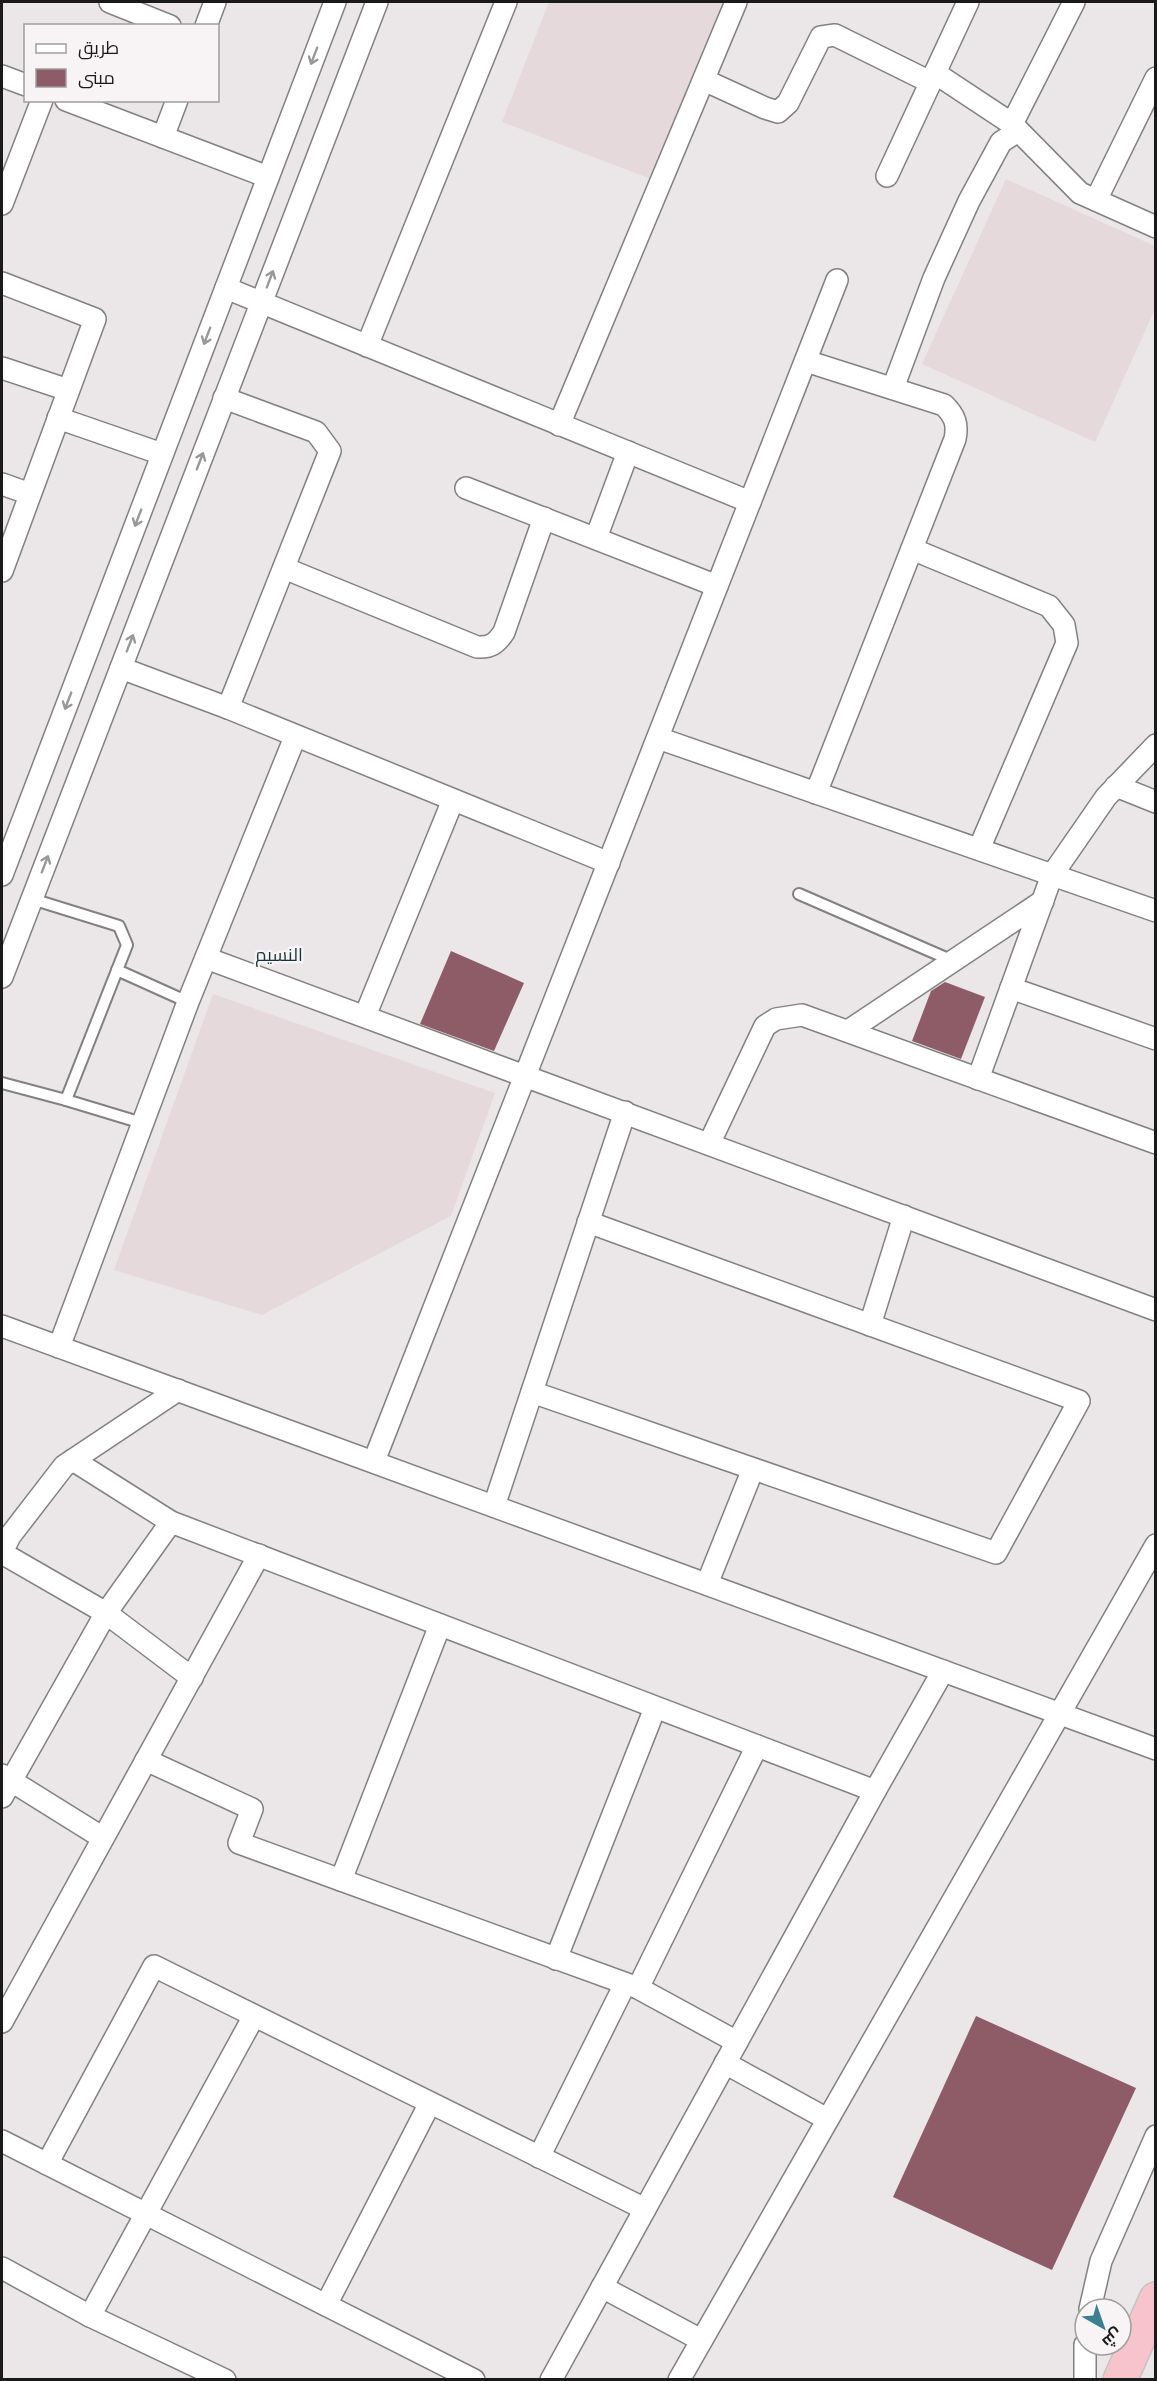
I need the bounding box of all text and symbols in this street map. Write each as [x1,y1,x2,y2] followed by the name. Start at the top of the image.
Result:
[24,24,219,102] legend
[78,36,119,60] text: طريق
[308,46,319,65] one-way arrow
[78,66,115,89] text: مبنى
[265,270,276,289] one-way arrow
[201,327,212,345] one-way arrow
[196,452,207,471] one-way arrow
[131,509,142,527] one-way arrow
[125,634,136,653] one-way arrow
[62,691,73,709] one-way arrow
[40,855,51,874] one-way arrow
[255,943,303,967] district label: النسيم
[1073,2297,1133,2357] north arrow
[1098,2324,1127,2353] text: ش

